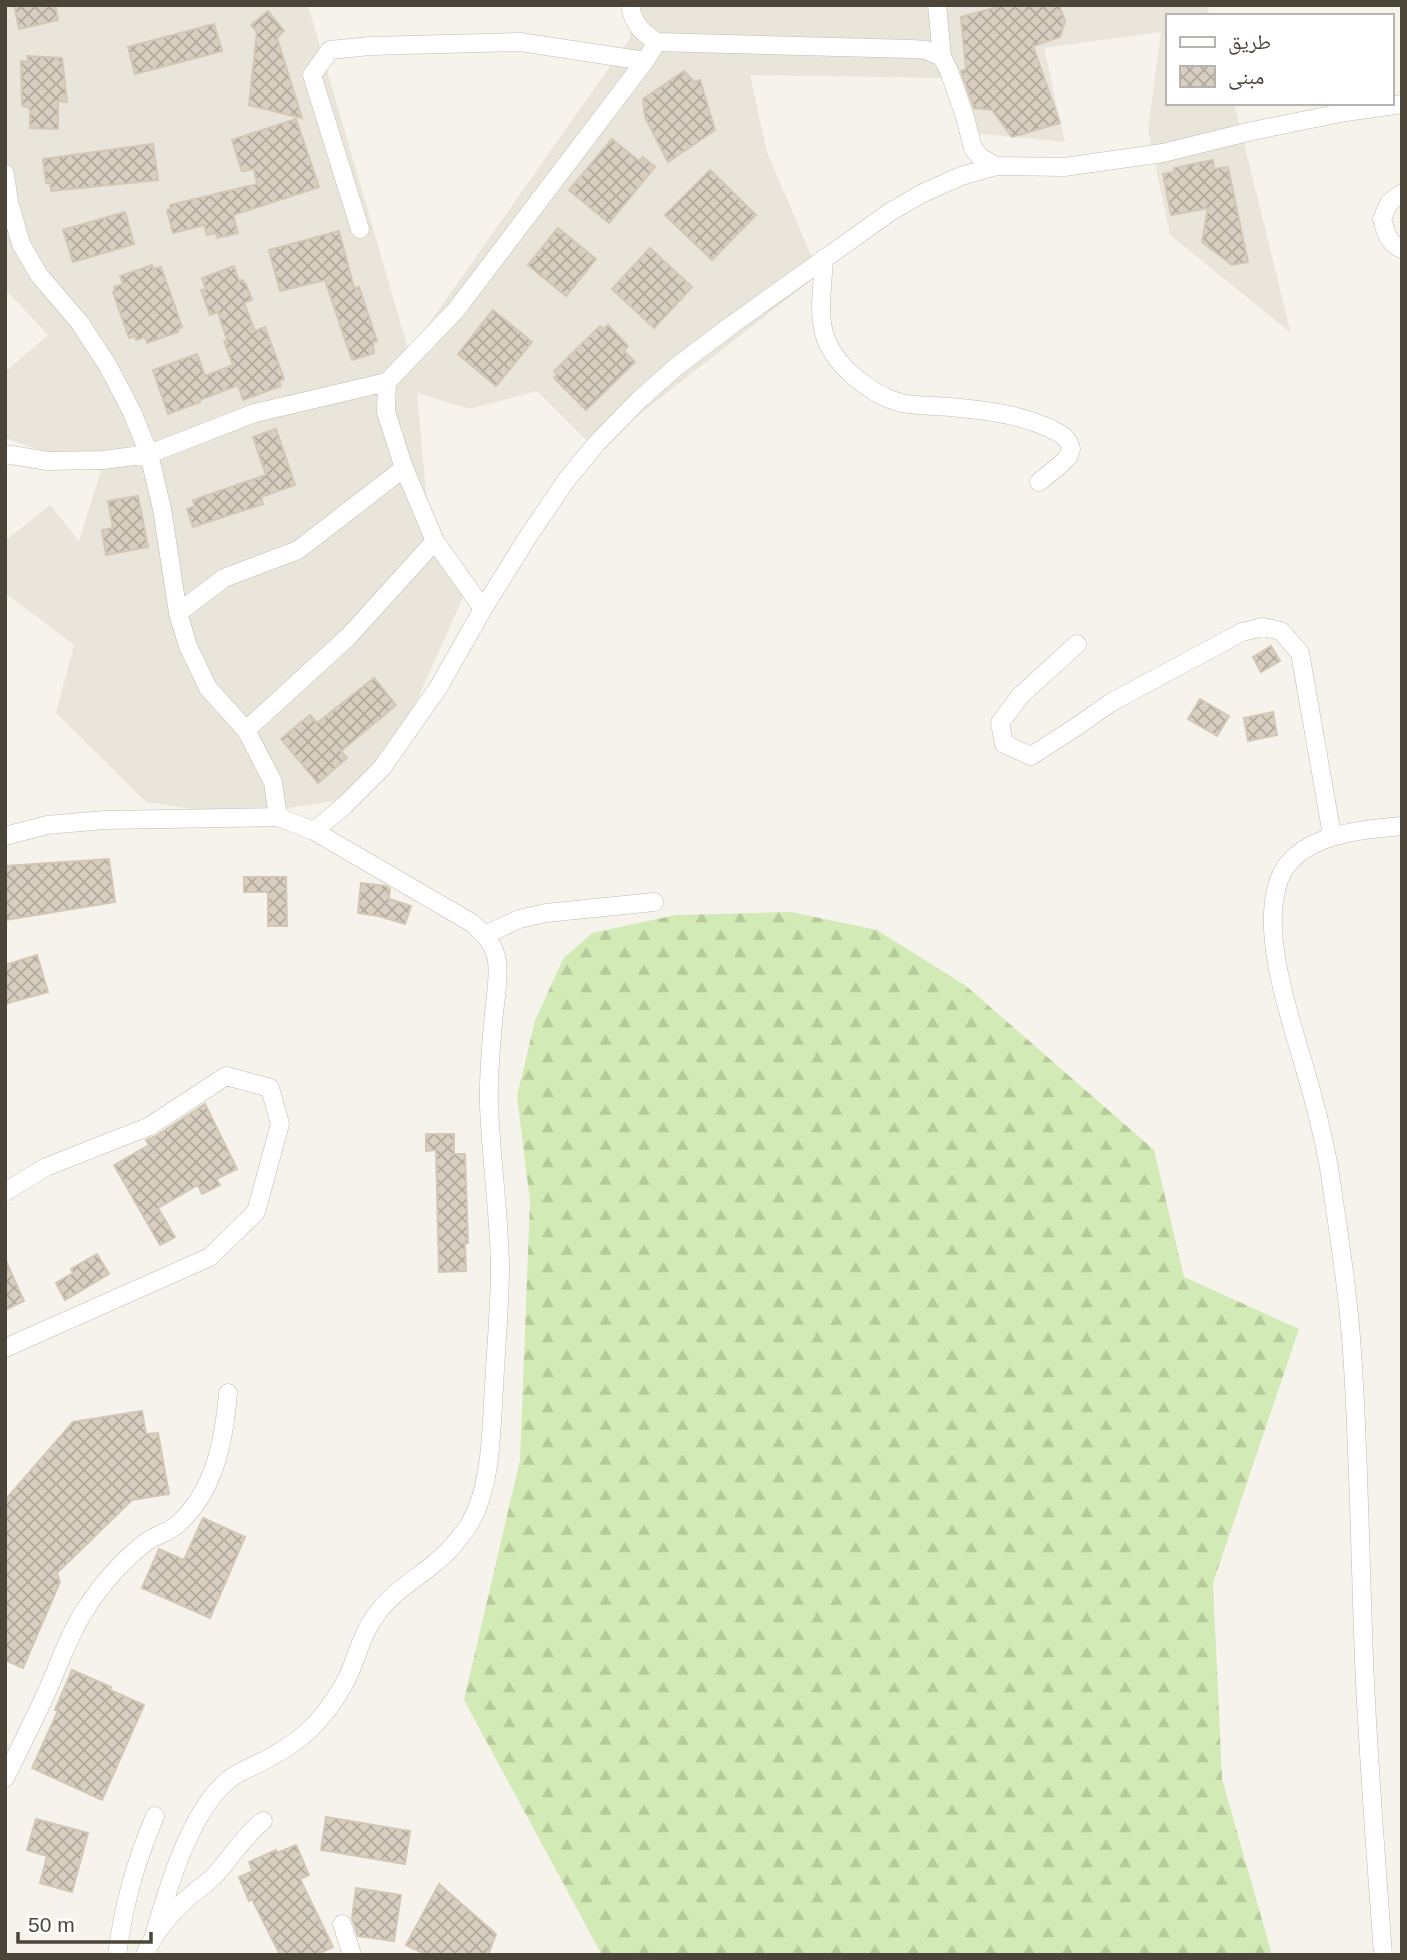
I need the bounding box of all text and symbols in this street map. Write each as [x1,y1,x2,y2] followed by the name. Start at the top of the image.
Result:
[1166,14,1393,105] legend
[1228,30,1271,55] text: طريق
[1228,65,1264,90] text: مبنى
[18,1900,150,1944] scale bar
[28,1913,75,1936] text: 50 m

